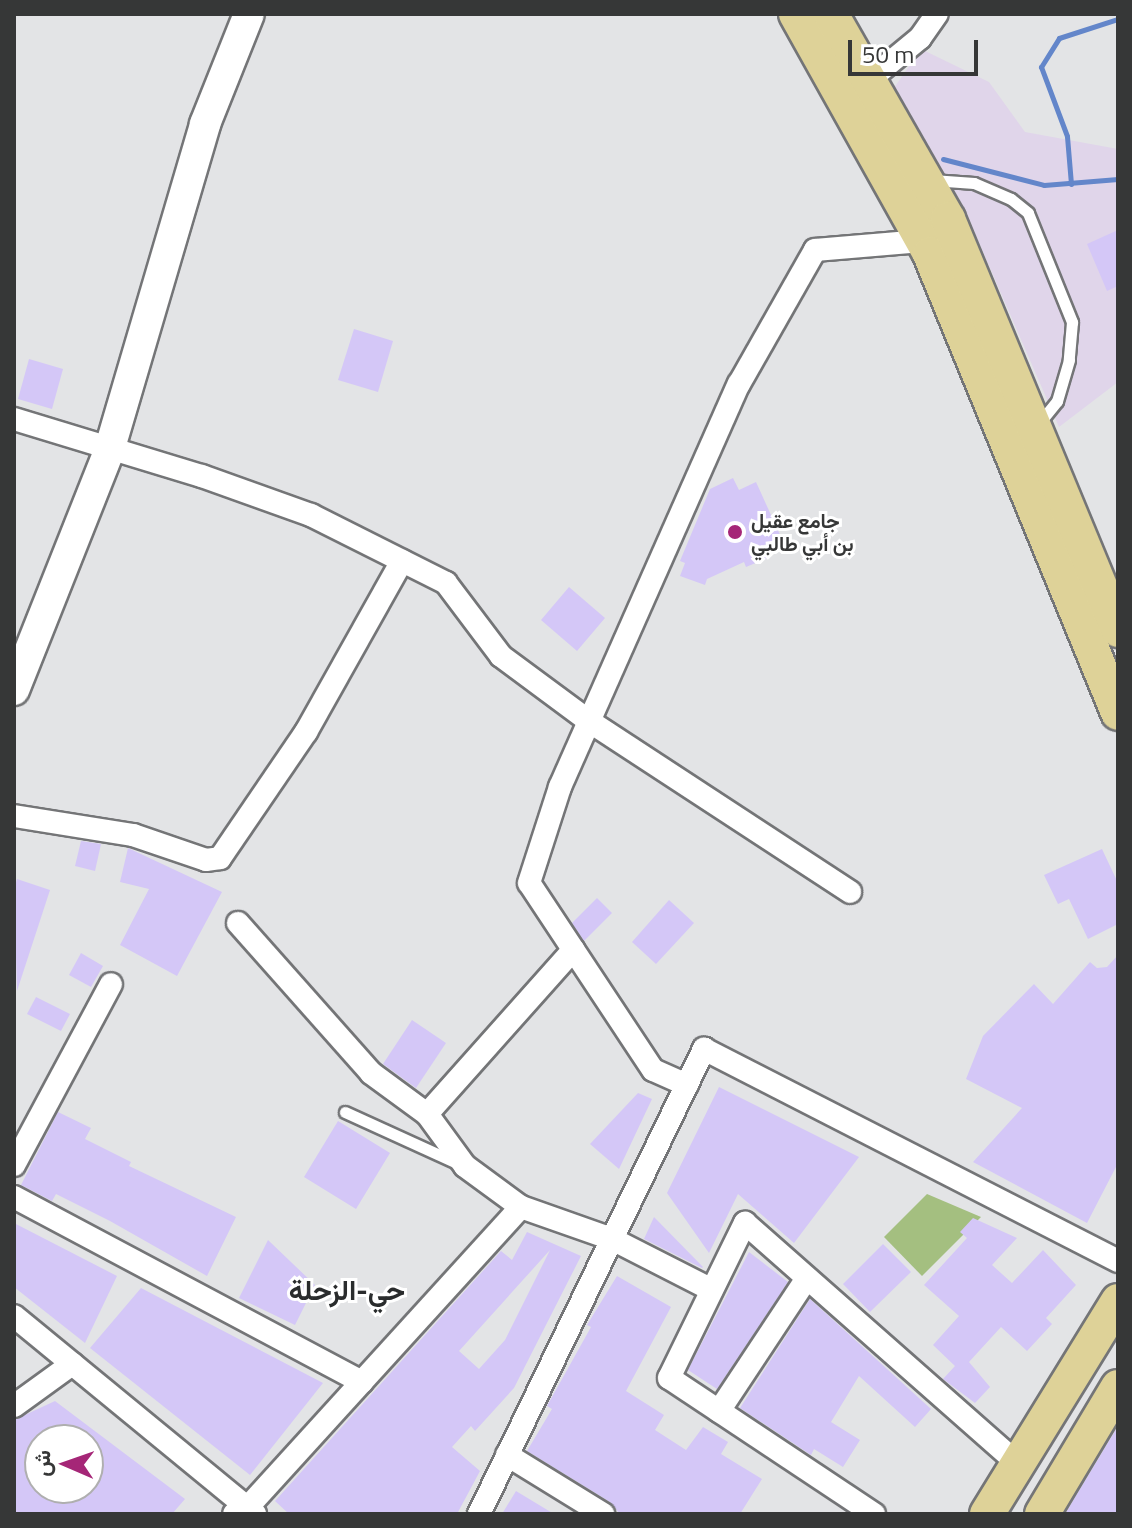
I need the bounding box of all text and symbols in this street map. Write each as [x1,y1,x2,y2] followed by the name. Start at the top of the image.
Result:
[852,24,982,74] scale bar
[862,36,914,72] text: 50 m
[751,508,854,555] place label: جامع عقيل بن أبي طالبي
[726,523,744,541] marker: جامع عقيل بن أبي طالبي
[289,1273,405,1307] district label: حي-الزحلة
[24,1424,104,1504] north arrow
[25,1449,59,1477] text: ش

